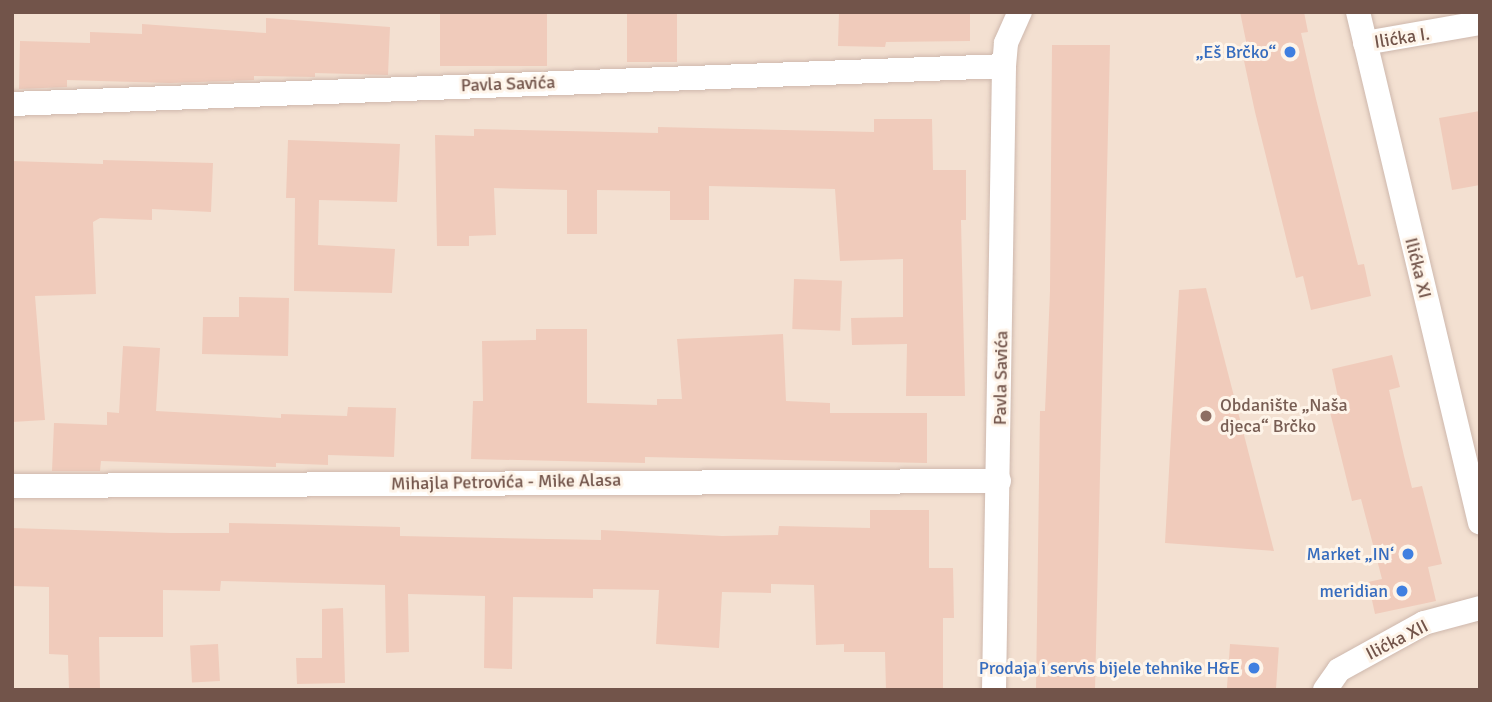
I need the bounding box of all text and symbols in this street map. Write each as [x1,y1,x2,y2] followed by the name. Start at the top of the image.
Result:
[1373,23,1431,53] street label: Ilićka I.
[1196,41,1276,63] place label: „Eš Brčko“
[1282,44,1298,60] marker: „Eš Brčko“
[460,72,556,96] street label: Pavla Savića
[1400,235,1436,301] street label: Ilićka XI
[989,331,1013,425] street label: Pavla Savića
[1220,395,1348,438] place label: Obdanište „Naša djeca“ Brčko
[1198,408,1214,424] marker: Obdanište „Naša djeca“ Brčko
[391,469,621,495] street label: Mihajla Petrovića - Mike Alasa
[1307,543,1394,565] place label: Market „IN‘
[1400,546,1416,562] marker: Market „IN‘
[1320,580,1388,602] place label: meridian
[1394,583,1410,599] marker: meridian
[1362,615,1432,665] street label: Ilićka XII
[979,657,1240,679] place label: Prodaja i servis bijele tehnike H&E
[1246,660,1262,676] marker: Prodaja i servis bijele tehnike H&E

